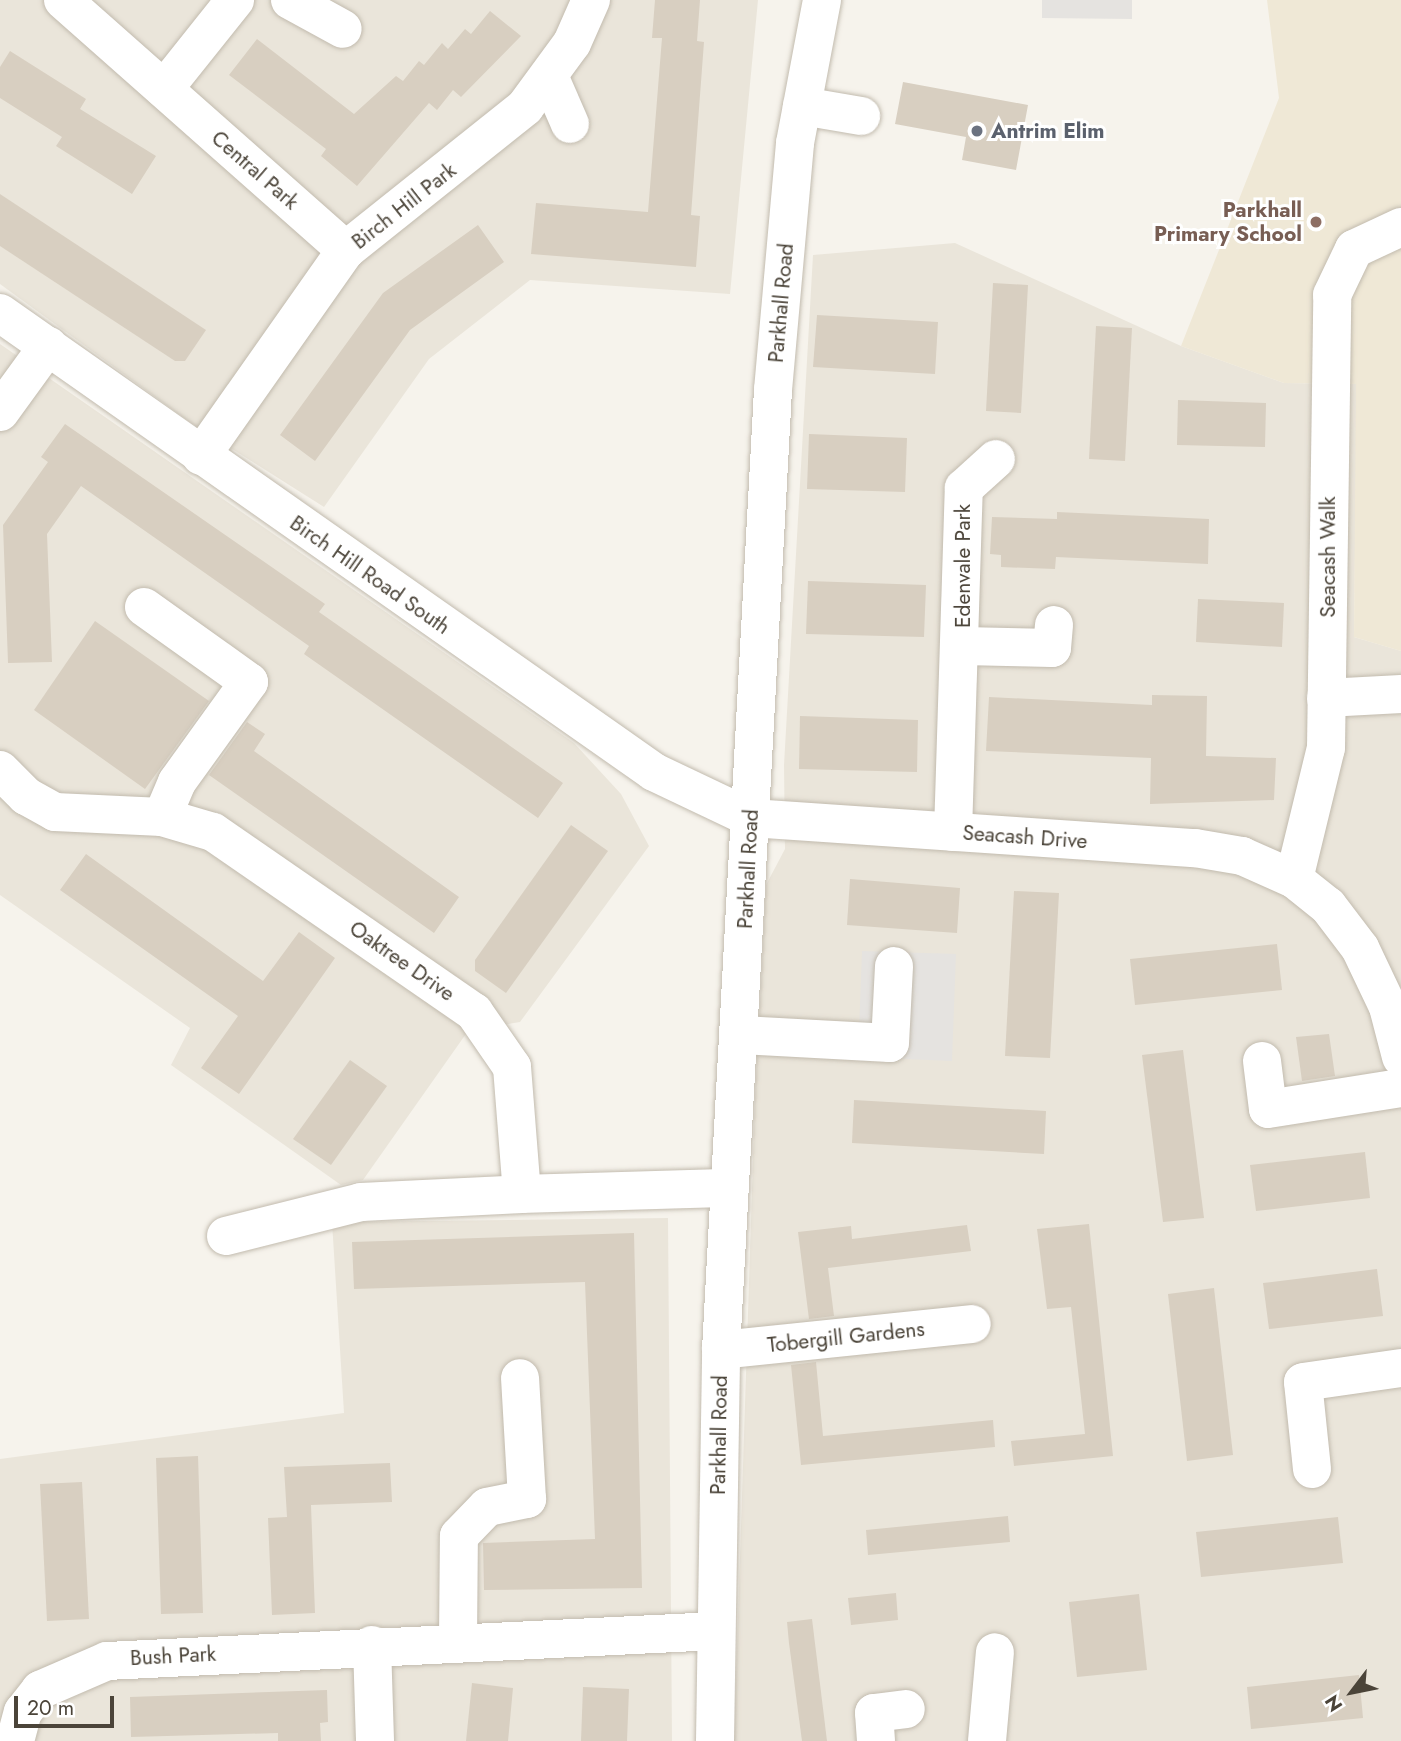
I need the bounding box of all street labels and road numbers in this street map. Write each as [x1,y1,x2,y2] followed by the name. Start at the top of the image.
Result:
[206,125,304,215] street label: Central Park
[347,158,461,254] street label: Birch Hill Park
[763,242,799,364] street label: Parkhall Road
[1315,496,1341,618] street label: Seacash Walk
[950,504,976,628] street label: Edenvale Park
[285,510,455,640] street label: Birch Hill Road South
[732,809,764,929] street label: Parkhall Road
[962,820,1088,854] street label: Seacash Drive
[345,916,459,1006] street label: Oaktree Drive
[766,1316,926,1358] street label: Tobergill Gardens
[705,1375,733,1495] street label: Parkhall Road
[129,1641,217,1671] street label: Bush Park

